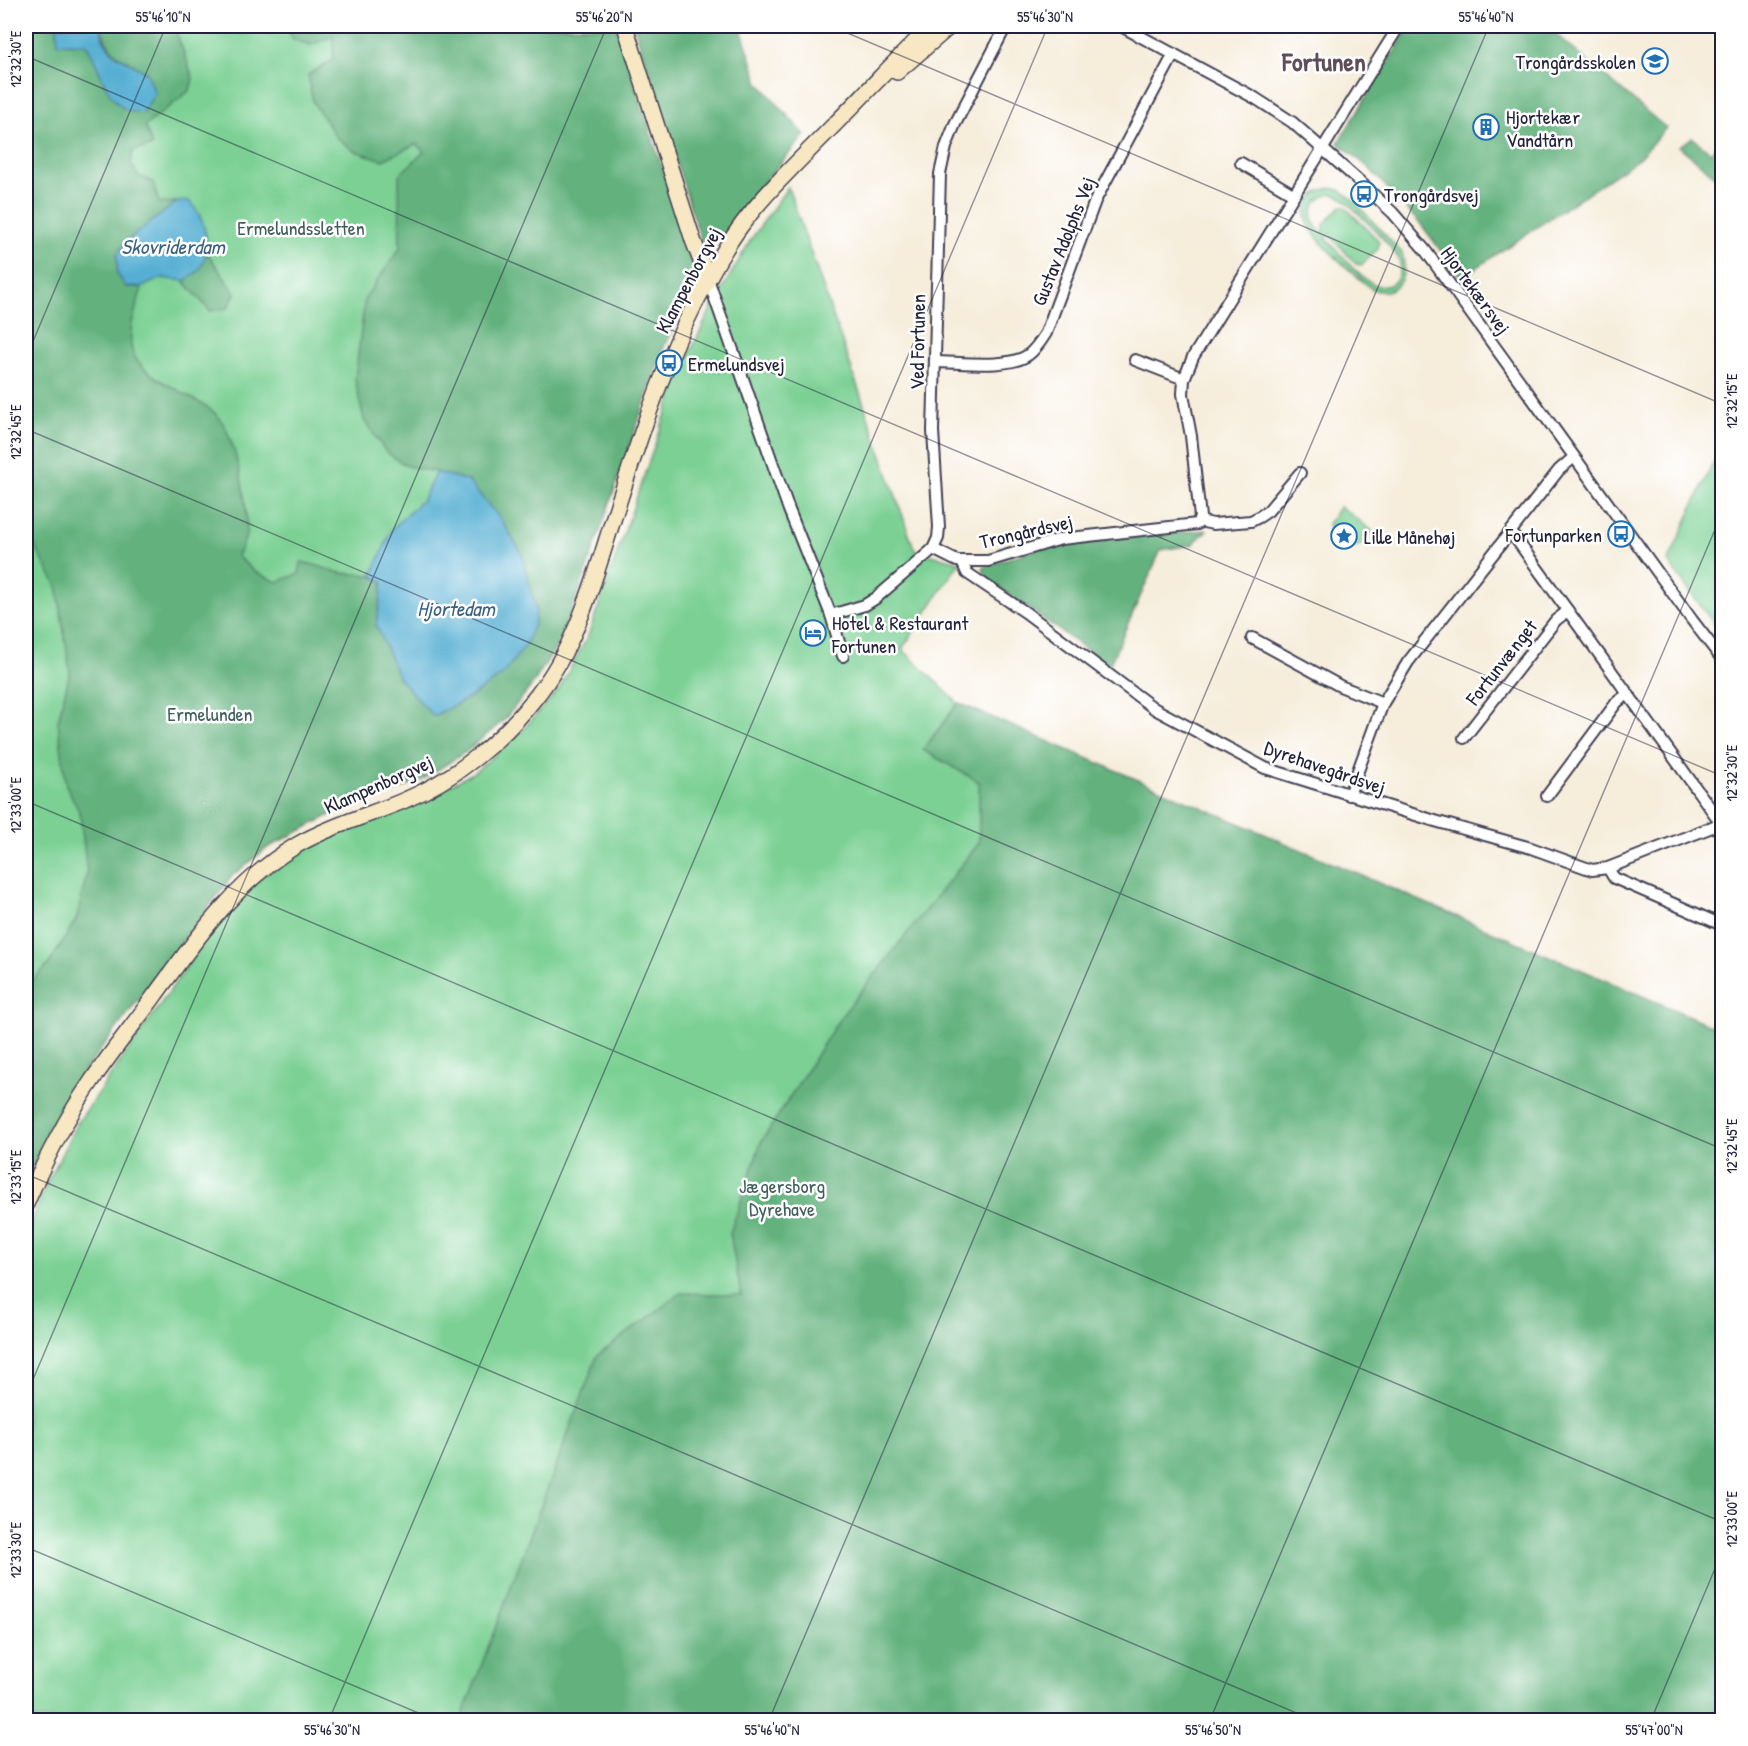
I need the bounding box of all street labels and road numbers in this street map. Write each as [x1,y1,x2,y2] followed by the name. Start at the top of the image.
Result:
[1025,173,1101,309] street label: Gustav Adolphs Vej
[649,222,727,338] street label: Klampenborgvej
[1435,241,1517,339] street label: Hjortekærsvej
[903,294,931,390] street label: Ved Fortunen
[977,507,1075,555] street label: Trongårdsvej
[1458,613,1544,711] street label: Fortunvænget
[1261,734,1389,800] street label: Dyrehavegårdsvej
[319,748,437,820] street label: Klampenborgvej

